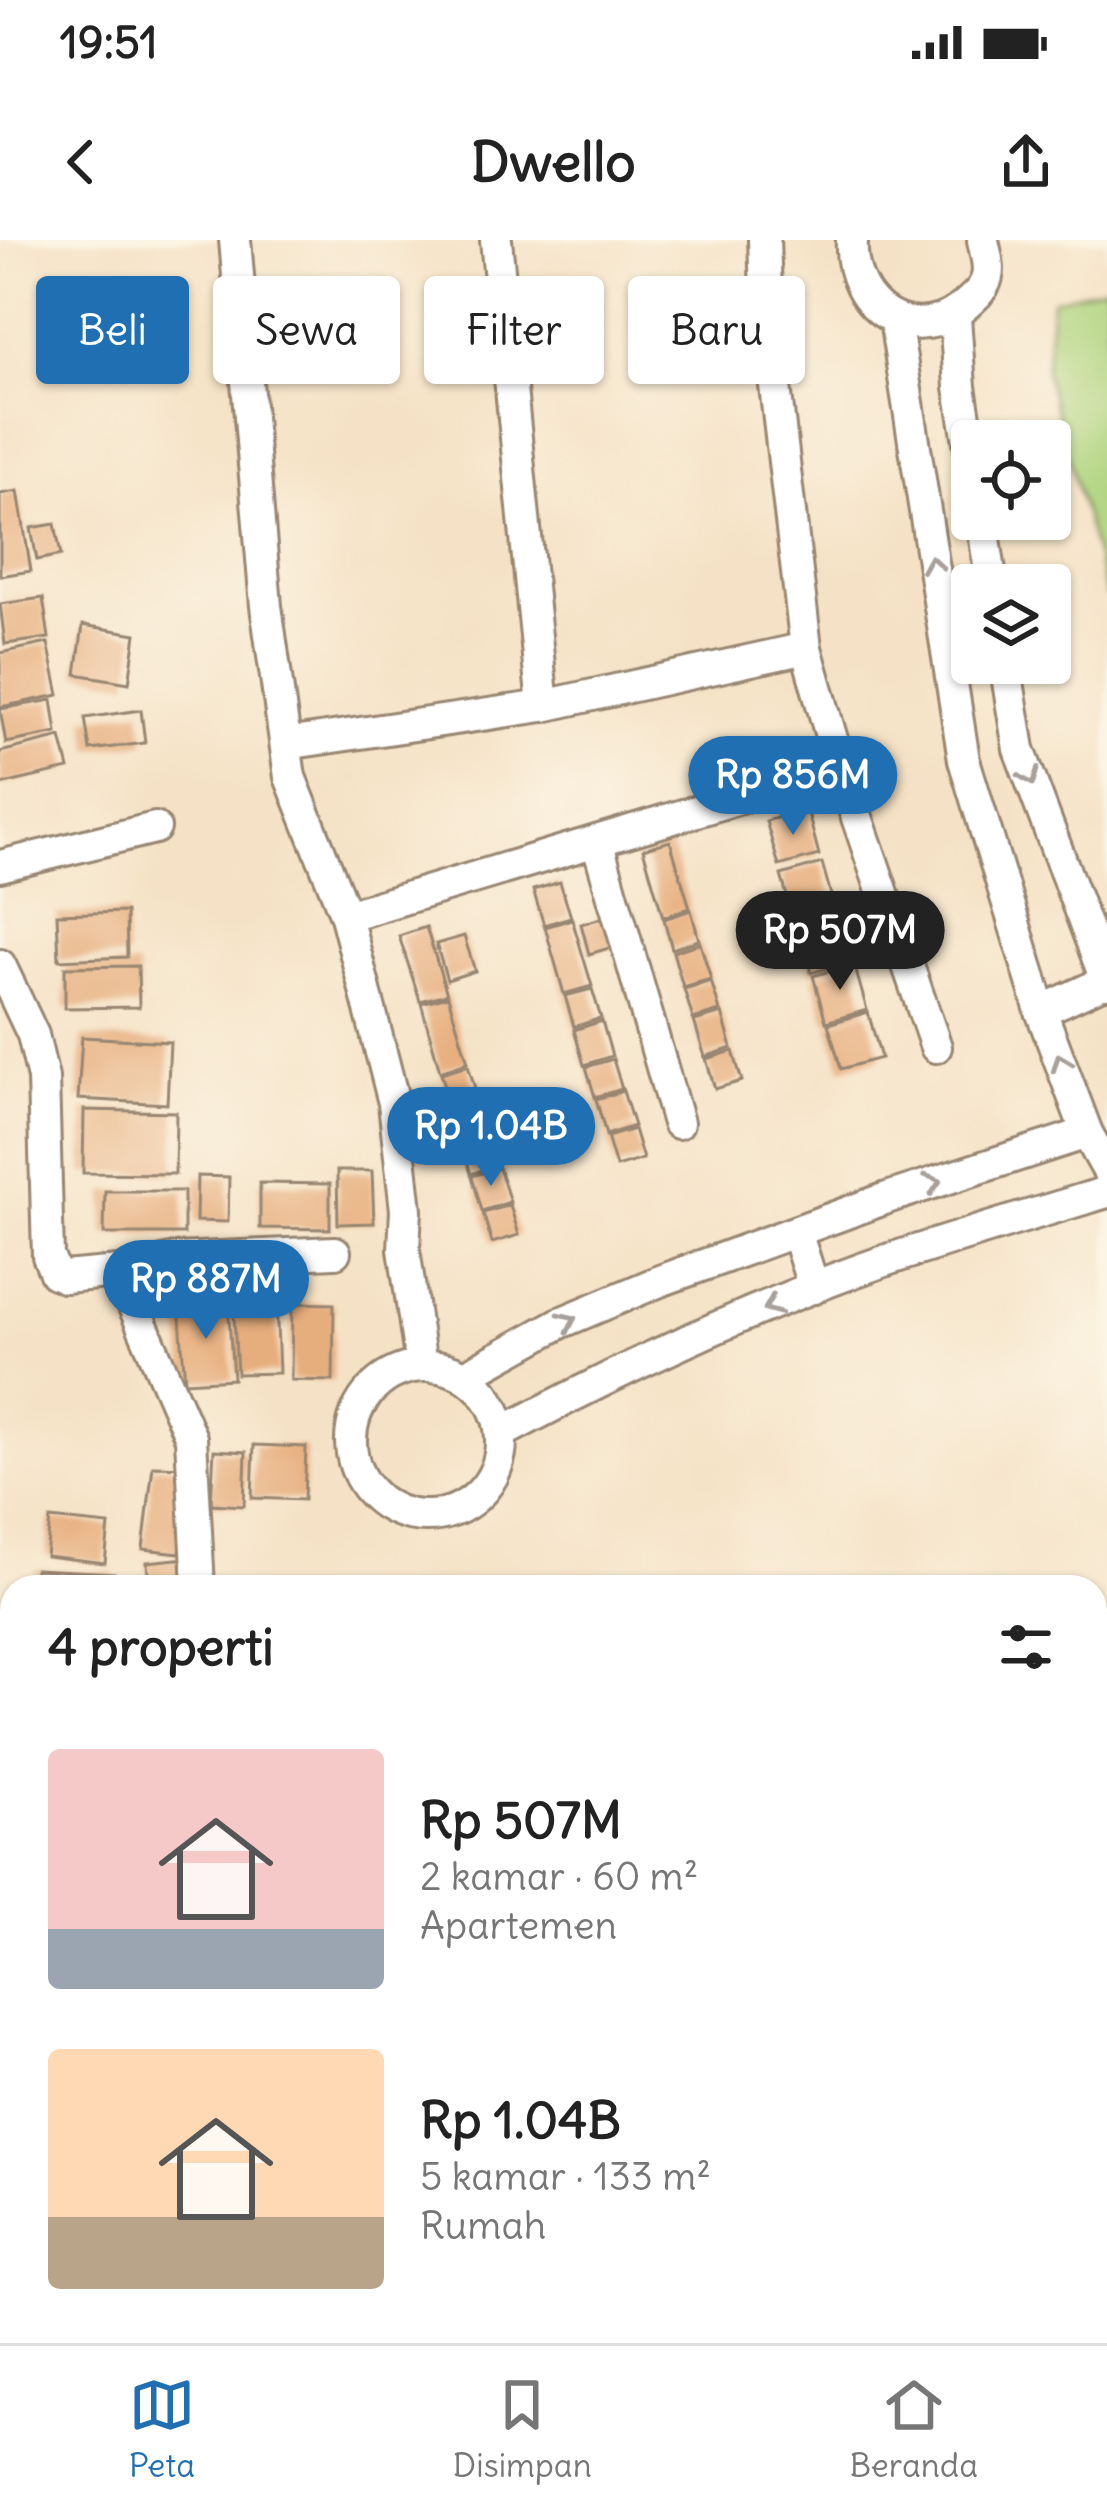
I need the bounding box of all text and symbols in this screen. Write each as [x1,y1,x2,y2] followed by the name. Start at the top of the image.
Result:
[60,14,158,70] text: 19:51
[471,128,636,196] text: Dwello
[48,129,114,195] icon: back
[993,129,1059,195] icon: share
[36,276,189,384] chip: Beli
[213,276,400,384] chip: Sewa
[424,276,604,384] chip: Filter
[628,276,805,384] chip: Baru
[951,420,1071,684] map controls
[951,420,1071,540] button: locate
[921,554,946,574] one-way arrow
[951,564,1071,684] button: layers
[682,736,904,838] pin: Rp 856M
[715,750,871,799] text: Rp 856M
[1015,765,1040,786] one-way arrow
[729,891,951,993] pin: Rp 507M
[763,905,917,954] text: Rp 507M
[1050,1053,1075,1074] one-way arrow
[367,1087,615,1189] pin: Rp 1.04B
[414,1101,568,1150] text: Rp 1.04B
[922,1173,943,1198] one-way arrow
[95,1240,317,1342] pin: Rp 887M
[130,1254,282,1303] text: Rp 887M
[762,1292,783,1316] one-way arrow
[556,1312,577,1335] one-way arrow
[993,1614,1059,1680] icon: filters
[48,1615,274,1679] text: 4 properti
[420,1788,622,1852] text: Rp 507M
[144,1797,288,1941] icon: home
[420,1852,698,1901] text: 2 kamar · 60 m²
[420,1901,617,1950] text: Apartemen
[420,2088,621,2152] text: Rp 1.04B
[144,2097,288,2241] icon: home
[420,2152,711,2201] text: 5 kamar · 133 m²
[420,2201,546,2250] text: Rumah
[129,2372,195,2486] tab: Peta
[453,2372,592,2486] tab: Disimpan
[849,2372,978,2486] tab: Beranda

